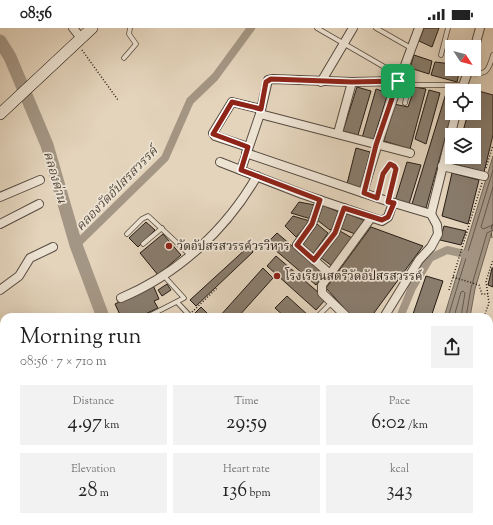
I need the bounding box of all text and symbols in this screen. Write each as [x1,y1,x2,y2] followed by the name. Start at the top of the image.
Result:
[20,4,52,25] text: 08:56
[445,40,481,76] north arrow
[445,40,481,164] map controls
[381,64,415,98] pin
[387,70,409,92] icon: arrive
[445,84,481,120] button: locate
[445,128,481,164] button: layers
[72,141,165,236] water label: คลองวัดอัปสรสวรรค์
[38,149,70,206] water label: คลองด่าน
[177,238,290,256] place label: วัดอัปสรสวรรค์วรวิหาร
[164,241,174,251] marker: วัดอัปสรสวรรค์วรวิหาร
[284,267,423,286] place label: โรงเรียนสตรีวัดอัปสรสวรรค์
[272,271,282,281] marker: โรงเรียนสตรีวัดอัปสรสวรรค์
[20,322,142,354] text: Morning run
[431,326,473,368] button: share
[20,353,107,371] text: 08:56 · 7 × 710 m
[73,393,114,409] text: Distance
[234,393,259,409] text: Time
[389,393,410,409] text: Pace
[68,409,102,438] text: 4.97
[226,409,267,438] text: 29:59
[371,409,406,438] text: 6:02
[102,417,119,433] text: km
[406,417,428,433] text: /km
[71,461,116,477] text: Elevation
[223,461,270,477] text: Heart rate
[390,461,409,477] text: kcal
[78,477,97,506] text: 28
[222,477,247,506] text: 136
[386,477,413,506] text: 343
[97,485,109,501] text: m
[247,485,271,501] text: bpm

